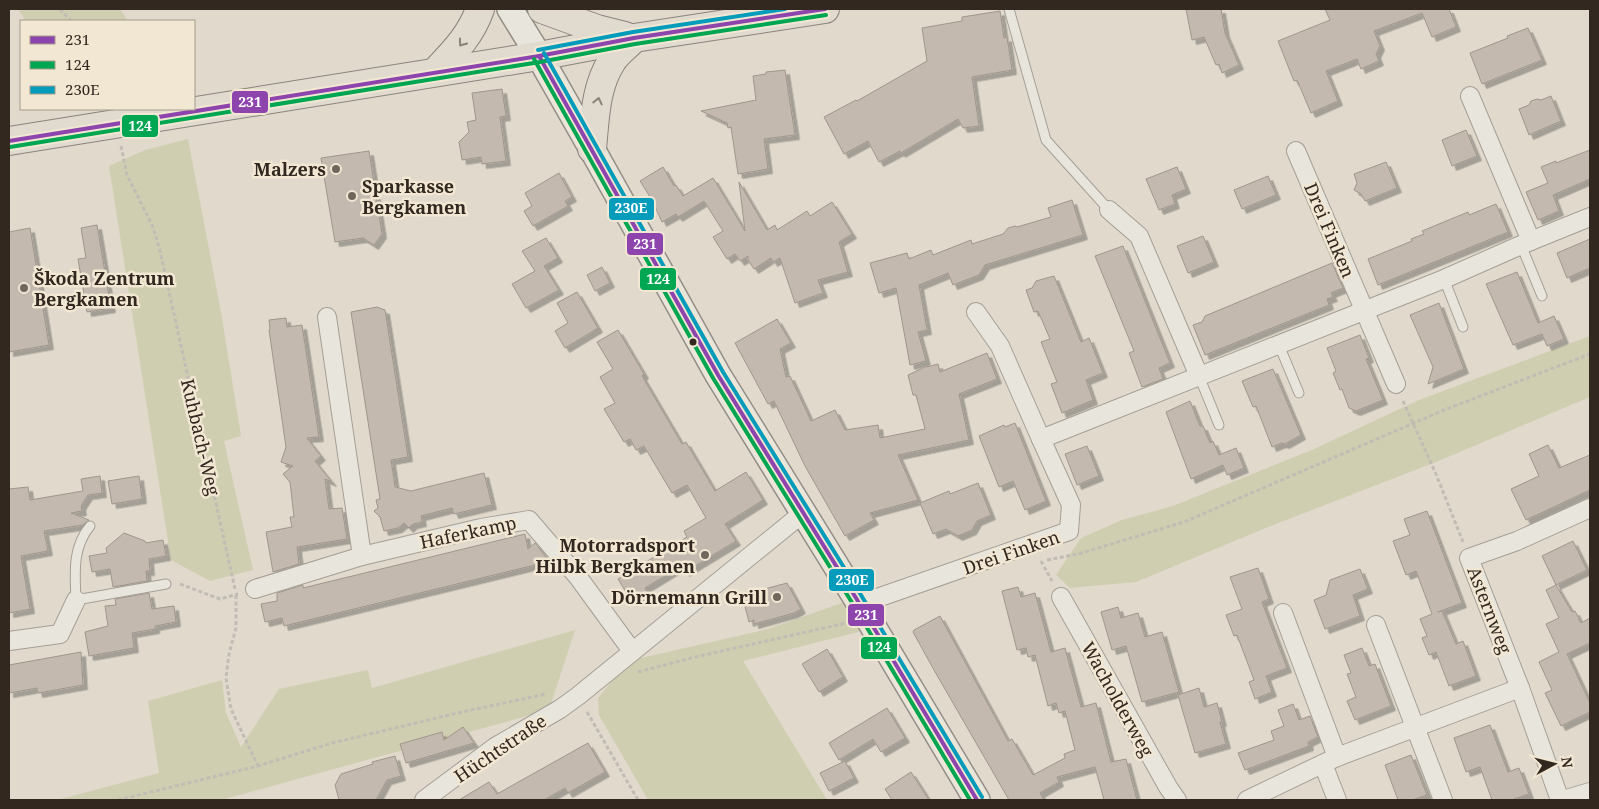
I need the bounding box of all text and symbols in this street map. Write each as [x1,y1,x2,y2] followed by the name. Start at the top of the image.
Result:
[20,20,195,110] legend
[65,29,90,49] text: 231
[459,37,468,47] one-way arrow
[65,54,91,74] text: 124
[65,79,100,99] text: 230E
[231,90,269,114] line badge: 231
[238,92,262,111] text: 231
[592,96,603,105] one-way arrow
[121,114,159,138] line badge: 124
[128,116,152,135] text: 124
[254,157,326,181] place label: Malzers
[330,163,342,175] marker: Malzers
[362,174,466,219] place label: Sparkasse Bergkamen
[1299,179,1361,282] street label: Drei Finken
[346,190,358,202] marker: Sparkasse Bergkamen
[608,197,655,221] line badge: 230E
[615,198,647,217] text: 230E
[626,232,664,256] line badge: 231
[633,234,657,253] text: 231
[34,266,175,311] place label: Škoda Zentrum Bergkamen
[639,267,677,291] line badge: 124
[646,269,670,288] text: 124
[18,282,30,294] marker: Škoda Zentrum Bergkamen
[688,337,698,347] unlabelled marker
[176,376,226,498] street label: Kuhbach-Weg
[418,510,518,554] street label: Haferkamp
[959,524,1063,580] street label: Drei Finken
[536,533,695,578] place label: Motorradsport Hilbk Bergkamen
[699,549,711,561] marker: Motorradsport Hilbk Bergkamen
[1462,563,1518,657] street label: Asternweg
[828,568,875,592] line badge: 230E
[836,570,868,589] text: 230E
[611,585,768,609] place label: Dörnemann Grill
[771,591,783,603] marker: Dörnemann Grill
[847,603,885,627] line badge: 231
[854,605,878,624] text: 231
[860,636,898,660] line badge: 124
[867,637,891,656] text: 124
[1076,637,1160,761] street label: Wacholderweg
[449,708,551,788] street label: Hüchtstraße
[1529,739,1579,789] north arrow
[1557,756,1578,769] text: N

